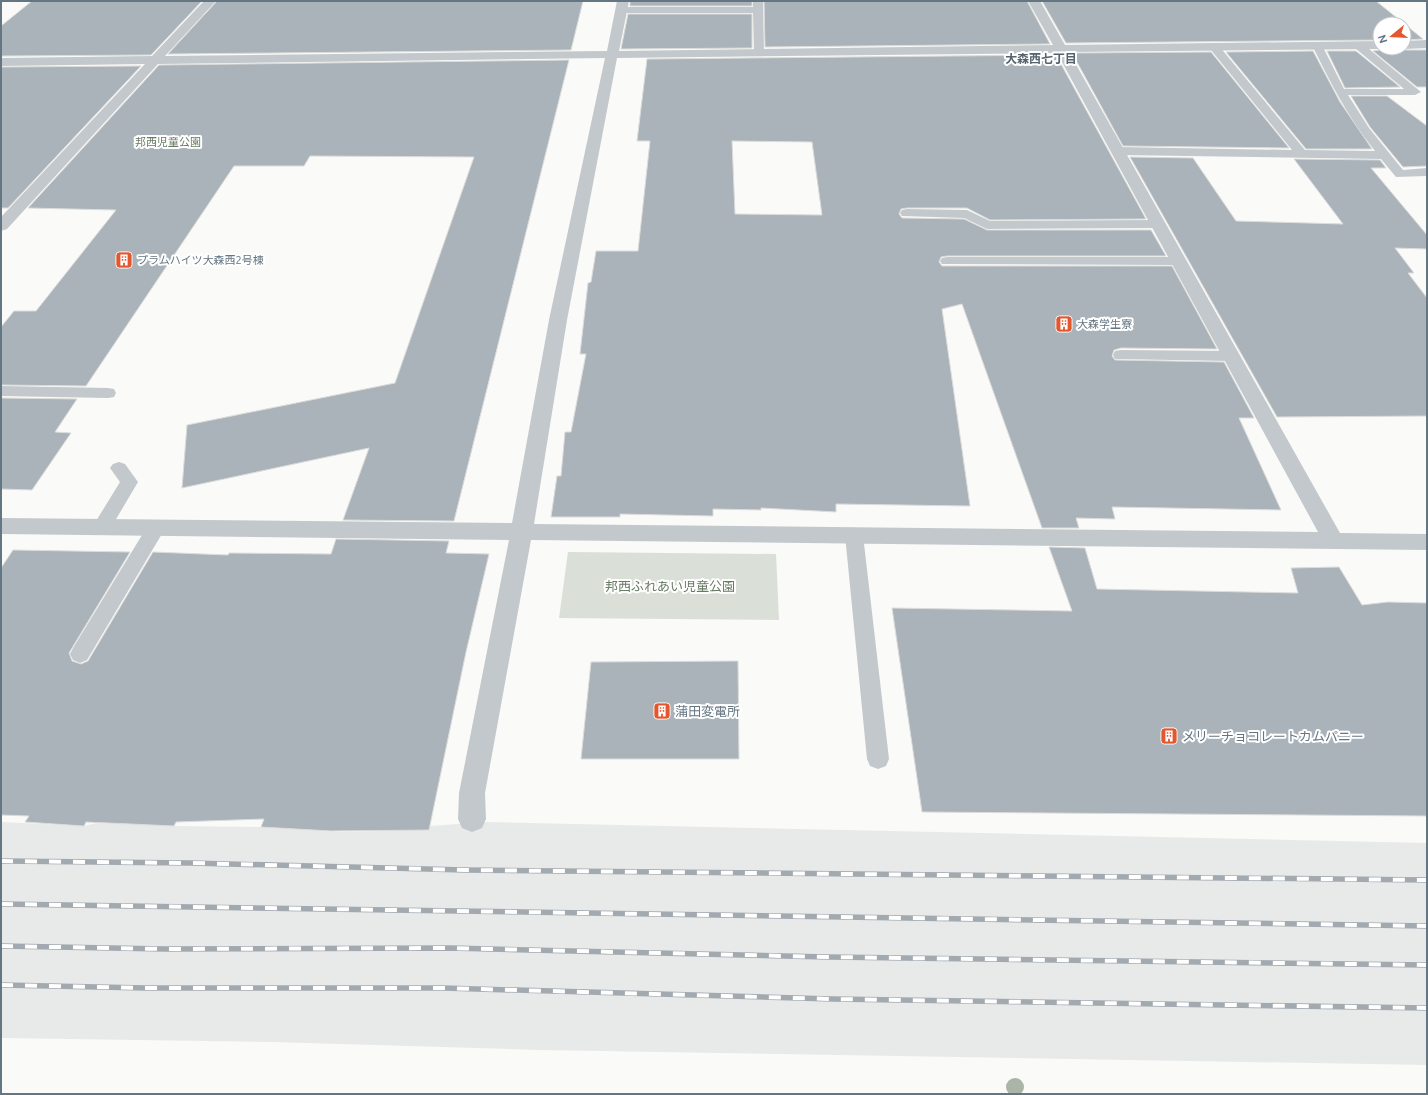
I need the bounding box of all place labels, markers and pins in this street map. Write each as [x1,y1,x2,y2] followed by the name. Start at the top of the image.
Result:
[114,250,134,270] building icon: プラムハイツ大森西2号棟
[137,254,264,266] place label: プラムハイツ大森西2号棟
[1054,314,1074,334] building icon: 大森学生寮
[1077,318,1132,330] place label: 大森学生寮
[652,701,672,721] building icon: 蒲田変電所
[675,704,740,718] place label: 蒲田変電所
[1159,726,1179,746] building icon: メリーチョコレートカムパニー
[1182,729,1364,743] place label: メリーチョコレートカムパニー

